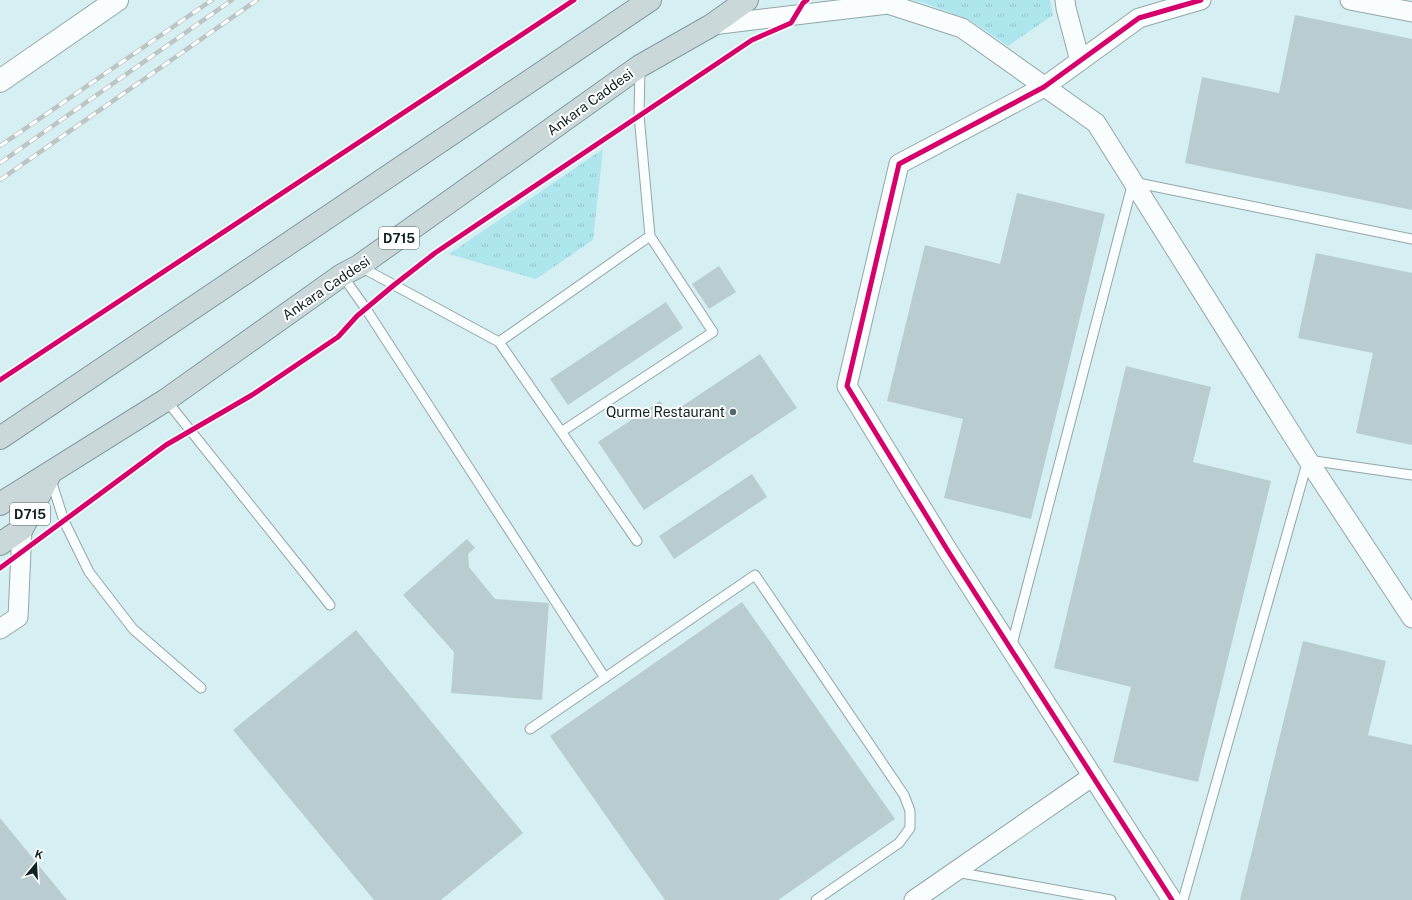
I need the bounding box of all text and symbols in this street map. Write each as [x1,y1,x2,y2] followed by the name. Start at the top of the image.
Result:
[544,65,636,139] street label: Ankara Caddesi
[379,227,419,249] road number: D715
[279,253,373,323] street label: Ankara Caddesi
[606,404,725,420] place label: Qurme Restaurant
[728,407,738,417] marker: Qurme Restaurant
[10,503,50,525] road number: D715
[16,844,56,884] north arrow
[33,848,45,861] text: K

